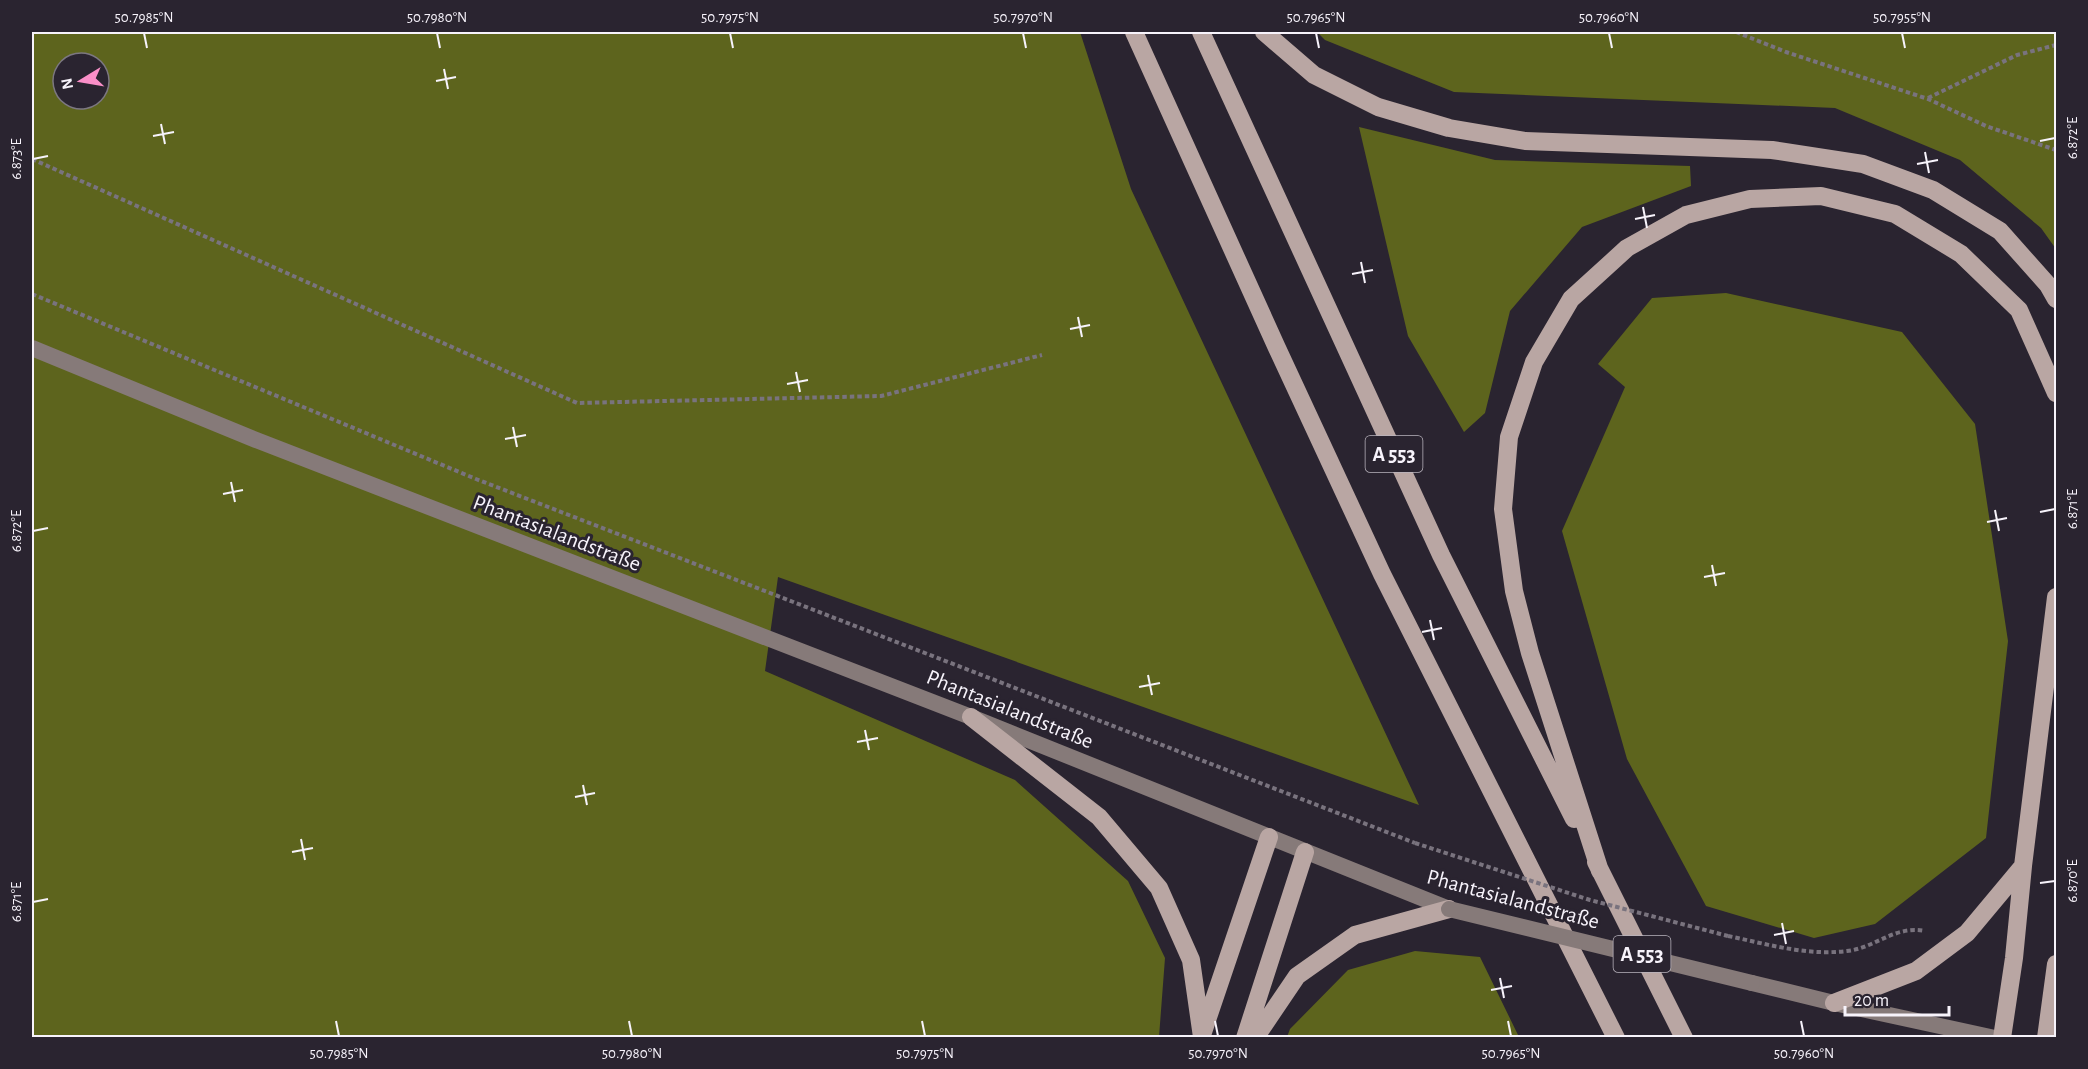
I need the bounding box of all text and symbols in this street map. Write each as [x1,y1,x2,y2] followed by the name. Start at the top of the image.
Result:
[115,10,173,25] text: 50.7985°N
[407,10,467,25] text: 50.7980°N
[701,10,759,25] text: 50.7975°N
[993,10,1053,25] text: 50.7970°N
[1287,10,1345,25] text: 50.7965°N
[1579,10,1639,25] text: 50.7960°N
[1873,10,1931,25] text: 50.7955°N
[51,51,111,111] north arrow
[58,77,76,91] text: N
[2065,117,2080,159] text: 6.872°E
[9,138,24,180] text: 6.873°E
[1366,436,1422,472] road number: A 553
[2065,489,2080,529] text: 6.871°E
[470,491,644,575] street label: Phantasialandstraße
[9,510,24,552] text: 6.872°E
[924,666,1096,752] street label: Phantasialandstraße
[2065,859,2080,903] text: 6.870°E
[1424,865,1602,933] street label: Phantasialandstraße
[9,882,24,922] text: 6.871°E
[1614,936,1670,972] road number: A 553
[1845,979,1948,1017] scale bar
[1854,992,1889,1010] text: 20 m
[310,1046,368,1061] text: 50.7985°N
[602,1046,662,1061] text: 50.7980°N
[896,1046,954,1061] text: 50.7975°N
[1188,1046,1248,1061] text: 50.7970°N
[1482,1046,1540,1061] text: 50.7965°N
[1774,1046,1834,1061] text: 50.7960°N

